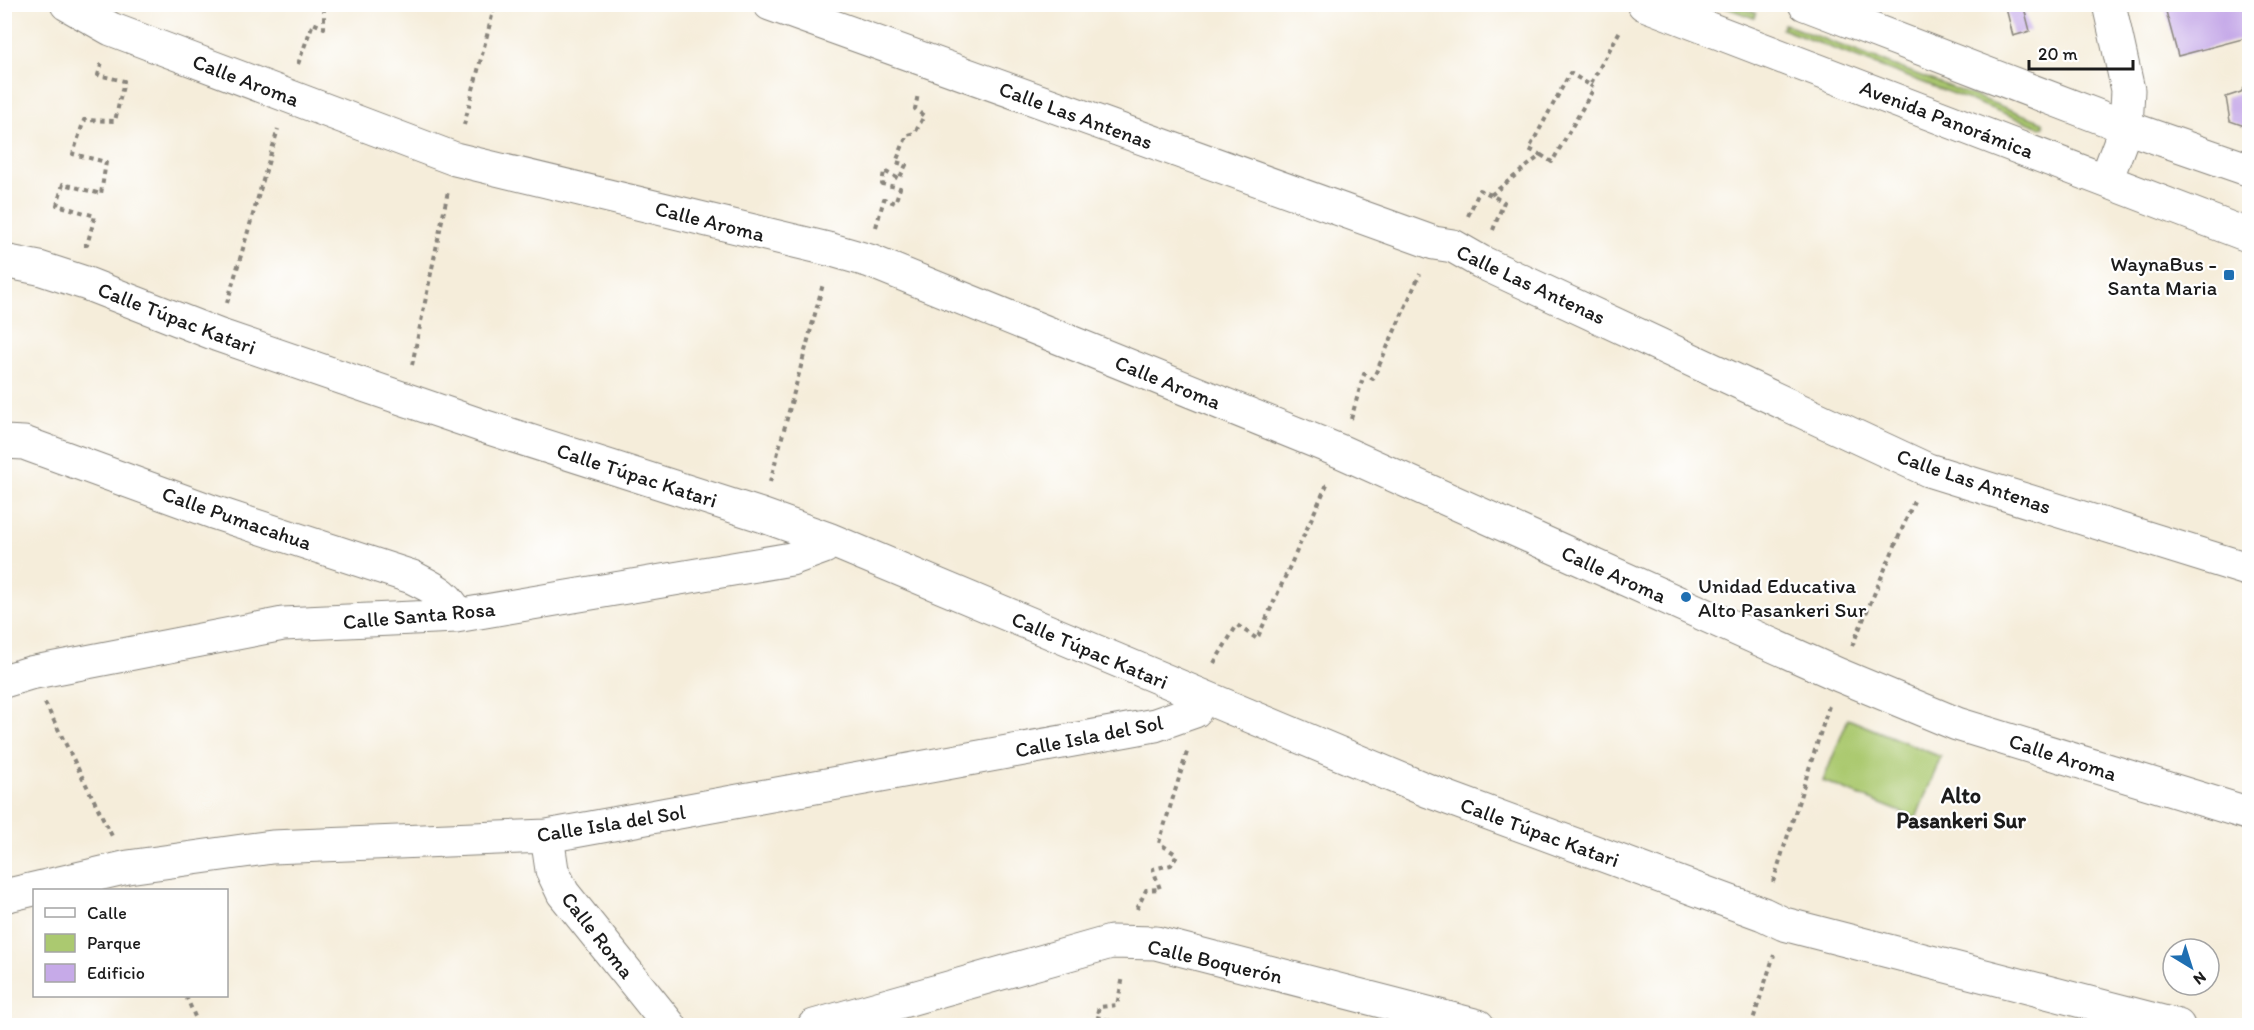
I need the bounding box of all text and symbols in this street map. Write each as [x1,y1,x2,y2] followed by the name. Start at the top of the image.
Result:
[2029,33,2132,71] scale bar
[2038,43,2078,65] text: 20 m
[189,48,303,112] street label: Calle Aroma
[1857,74,2037,164] street label: Avenida Panorámica
[996,76,1156,154] street label: Calle Las Antenas
[653,195,767,247] street label: Calle Aroma
[1453,239,1609,329] street label: Calle Las Antenas
[2108,251,2217,300] place label: WaynaBus - Santa Maria
[2222,268,2236,282] marker: WaynaBus - Santa Maria
[94,276,260,360] street label: Calle Túpac Katari
[1111,349,1225,415] street label: Calle Aroma
[554,437,720,513] street label: Calle Túpac Katari
[1894,443,2054,519] street label: Calle Las Antenas
[159,481,315,555] street label: Calle Pumacahua
[1558,540,1670,608] street label: Calle Aroma
[1698,573,1867,622] place label: Unidad Educativa Alto Pasankeri Sur
[1679,590,1693,604] marker: Unidad Educativa Alto Pasankeri Sur
[342,596,496,634] street label: Calle Santa Rosa
[1008,606,1172,694] street label: Calle Túpac Katari
[1013,709,1165,763] street label: Calle Isla del Sol
[2006,728,2120,786] street label: Calle Aroma
[1896,782,2027,834] district label: Alto Pasankeri Sur
[1457,792,1623,872] street label: Calle Túpac Katari
[535,799,687,847] street label: Calle Isla del Sol
[556,887,640,983] street label: Calle Roma
[33,889,228,997] legend
[87,902,127,924] text: Calle
[87,932,141,954] text: Parque
[1145,933,1285,989] street label: Calle Boquerón
[2161,937,2221,997] north arrow
[87,962,145,984] text: Edificio
[2190,968,2210,989] text: N

